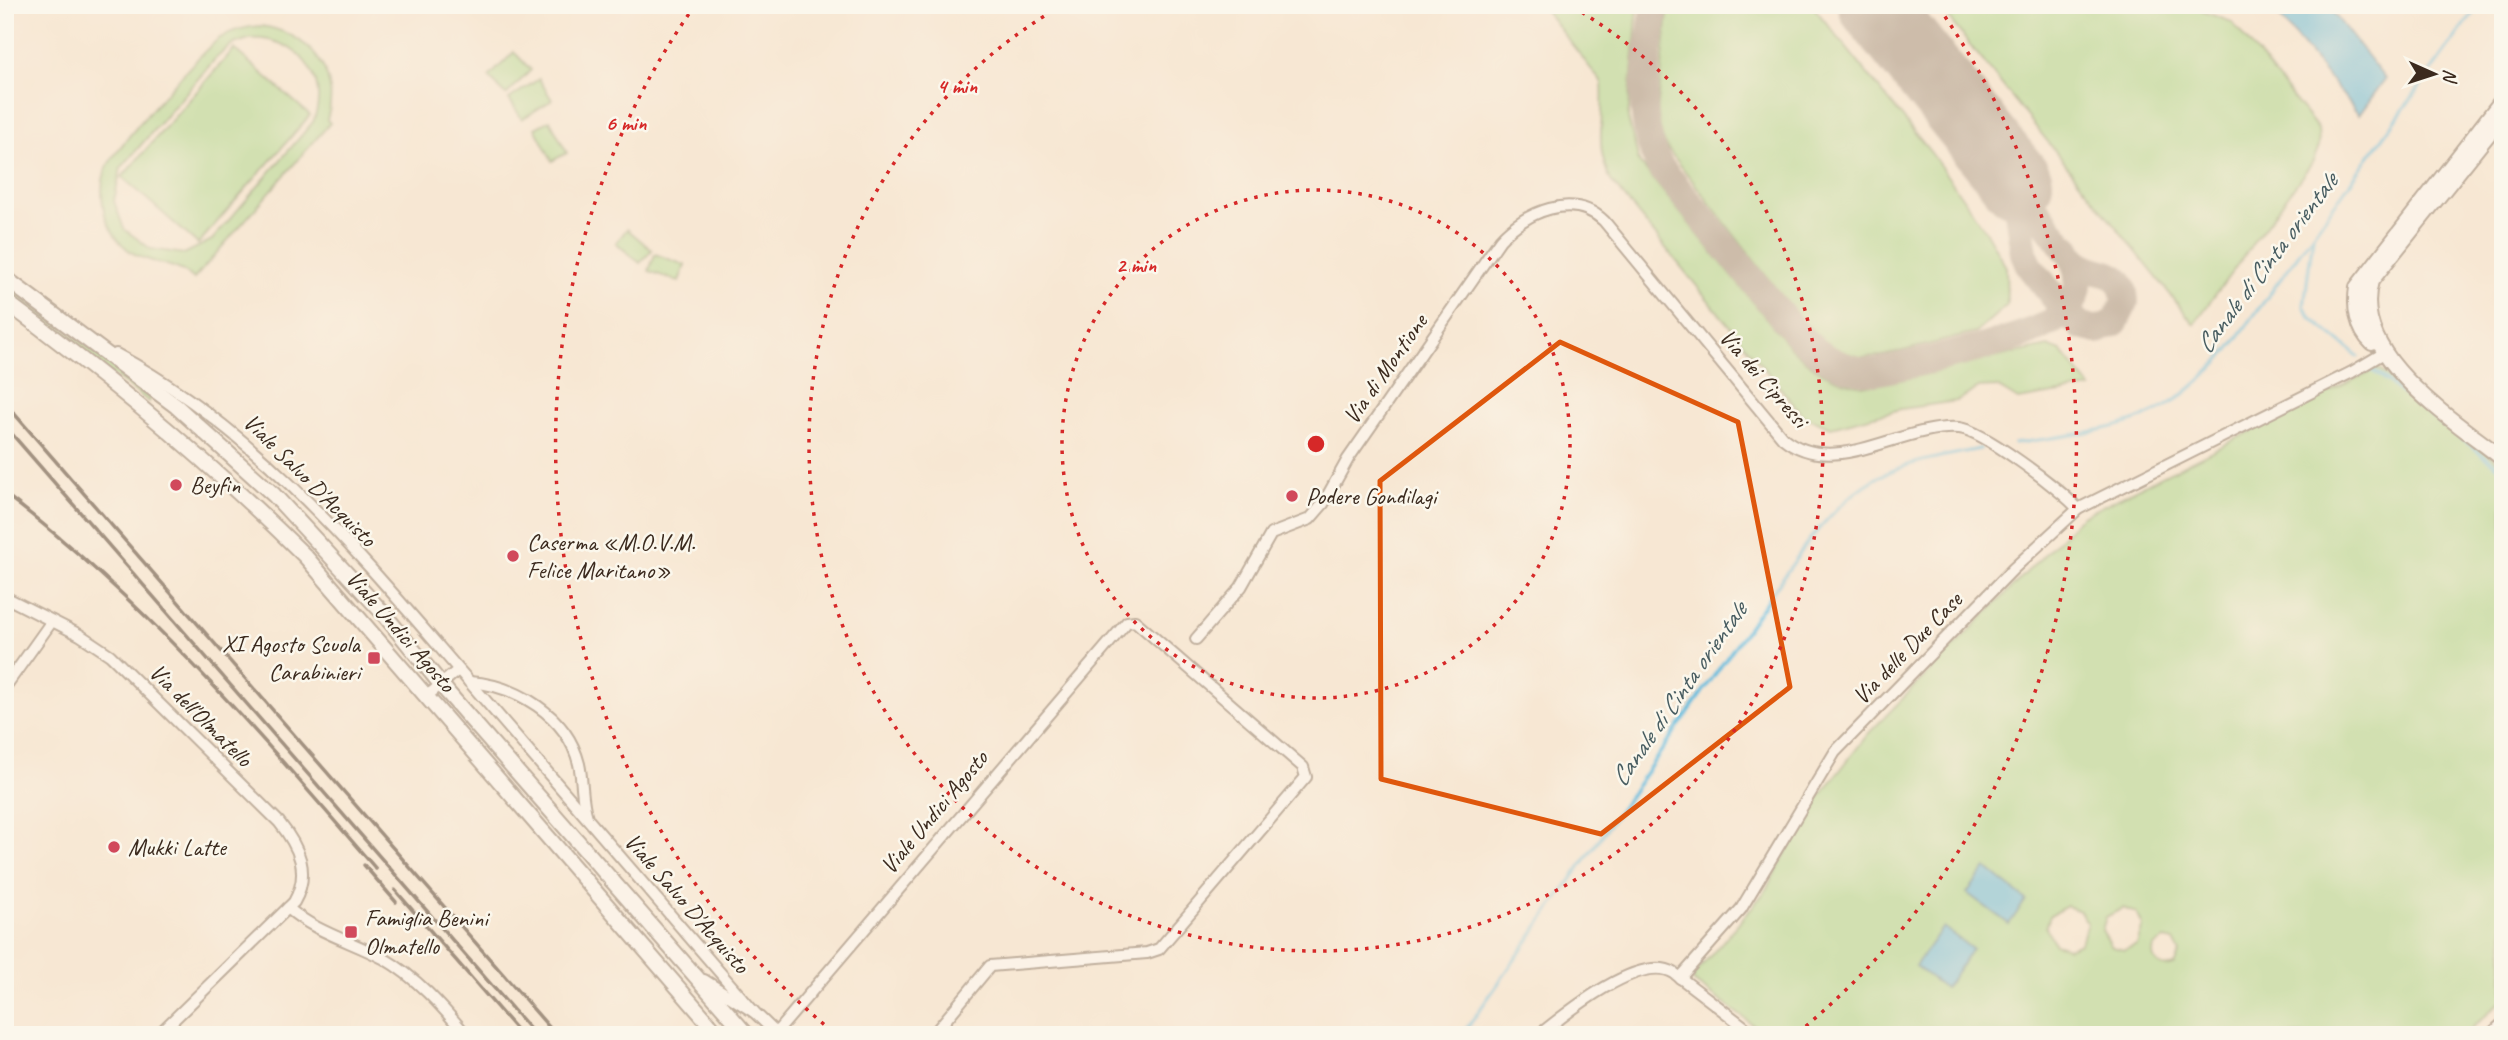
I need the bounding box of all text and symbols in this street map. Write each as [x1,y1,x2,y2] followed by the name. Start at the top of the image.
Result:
[2400,38,2470,108] north arrow
[2438,68,2462,85] text: N
[937,73,977,99] text: 4 min
[606,110,647,136] text: 6 min
[2188,164,2347,360] water label: Canale di Cinta orientale
[1116,252,1156,278] text: 2 min
[1336,306,1435,430] street label: Via di Montione
[1713,322,1817,436] street label: Via dei Cipressi
[237,407,384,554] street label: Viale Salvo D'Acquisto
[1304,432,1328,456] centre of rings
[190,470,240,500] place label: Beyfin
[168,477,184,493] marker: Beyfin
[1306,481,1439,511] place label: Podere Gondilagi
[1284,488,1300,504] marker: Podere Gondilagi
[527,527,696,585] place label: Caserma «M.O.V.M. Felice Maritano»
[505,548,521,564] marker: Caserma «M.O.V.M. Felice Maritano»
[340,564,463,699] street label: Viale Undici Agosto
[1846,584,1970,711] street label: Via delle Due Case
[1603,593,1756,793] water label: Canale di Cinta orientale
[222,629,364,687] place label: XI Agosto Scuola Carabinieri
[366,650,382,666] marker: XI Agosto Scuola Carabinieri
[143,657,260,774] street label: Via dell'Olmatello
[874,743,995,880] street label: Viale Undici Agosto
[618,827,757,980] street label: Viale Salvo D'Acquisto
[128,832,228,862] place label: Mukki Latte
[106,839,122,855] marker: Mukki Latte
[365,903,490,961] place label: Famiglia Benini Olmatello
[343,924,359,940] marker: Famiglia Benini Olmatello

